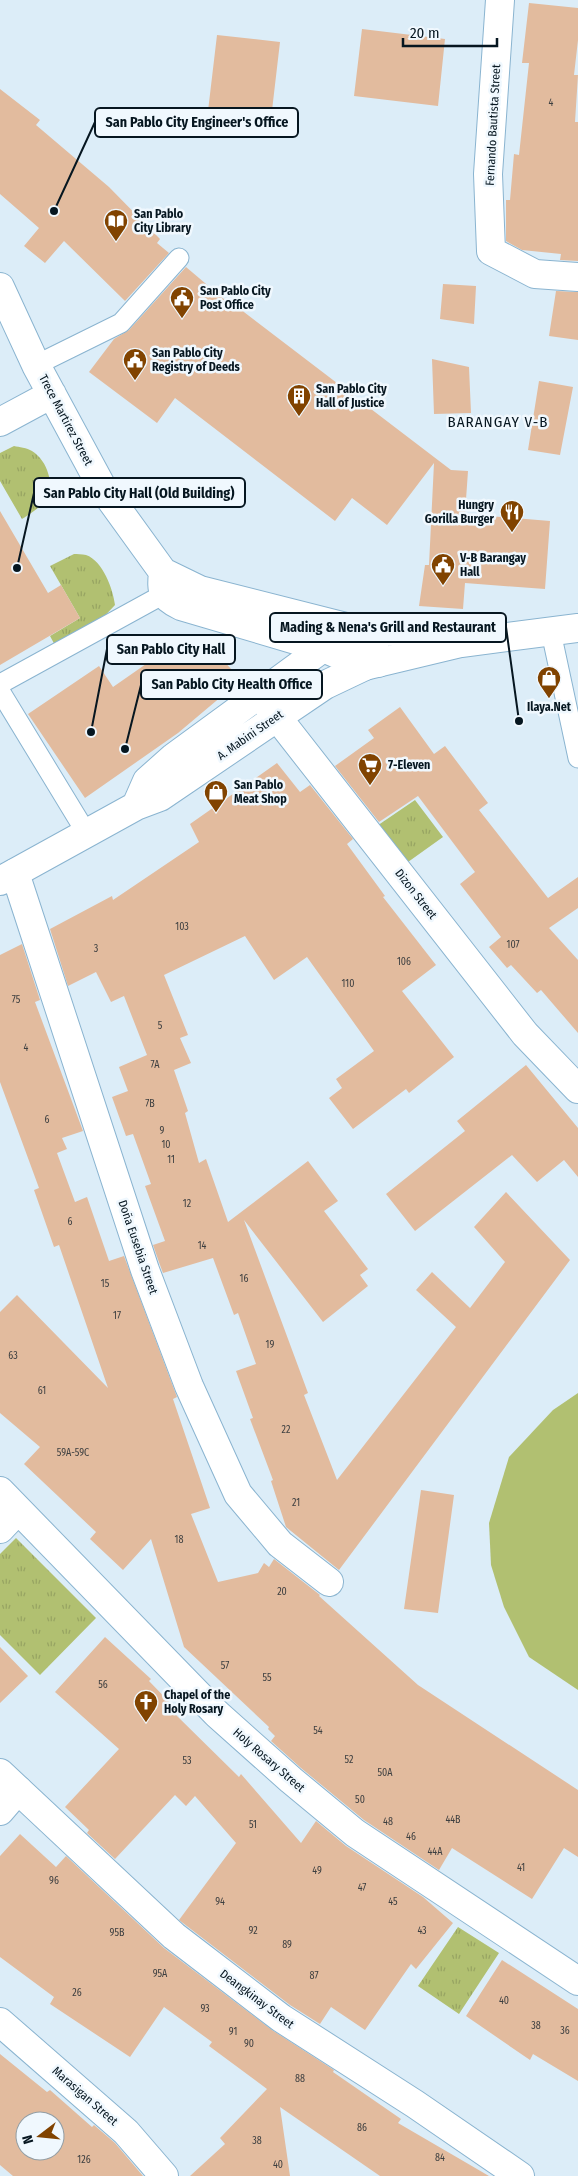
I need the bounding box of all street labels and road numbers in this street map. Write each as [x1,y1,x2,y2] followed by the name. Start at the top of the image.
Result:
[483,64,503,186] street label: Fernando Bautista Street
[36,372,96,468] street label: Trece Martirez Street
[214,707,286,763] street label: A. Mabini Street
[392,866,440,922] street label: Dizon Street
[115,1198,161,1296] street label: Doña Eusebia Street
[230,1725,308,1795] street label: Holy Rosary Street
[217,1967,297,2031] street label: Deangkinay Street
[49,2064,121,2128] street label: Marasigan Street

